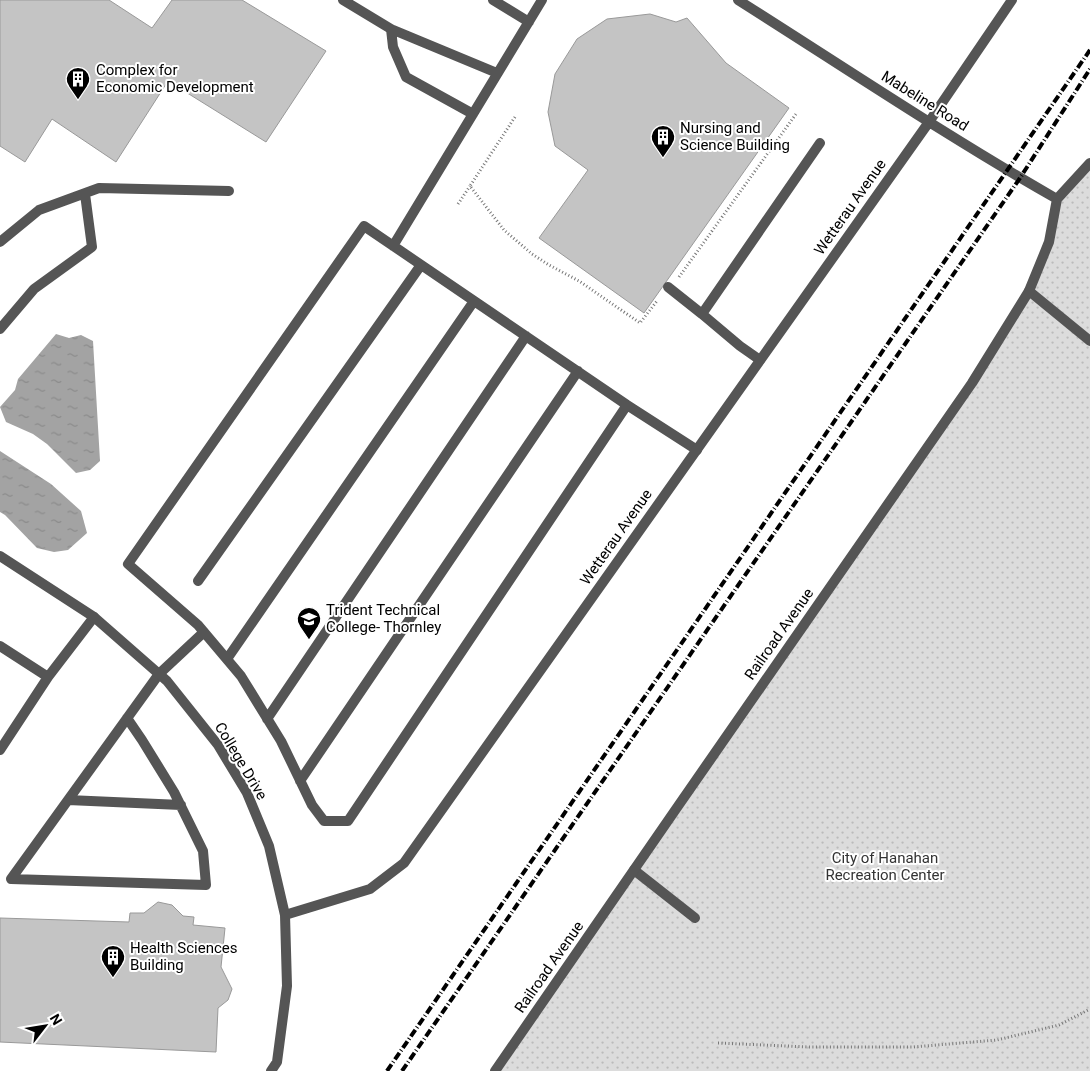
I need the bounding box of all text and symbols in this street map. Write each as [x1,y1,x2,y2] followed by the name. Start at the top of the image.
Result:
[96,61,254,96] place label: Complex for Economic Development
[65,66,91,100] building icon: Complex for Economic Development
[878,67,972,135] street label: Mabeline Road
[680,119,790,154] place label: Nursing and Science Building
[650,124,676,158] building icon: Nursing and Science Building
[810,156,890,258] street label: Wetterau Avenue
[576,486,656,588] street label: Wetterau Avenue
[741,585,817,683] street label: Railroad Avenue
[326,601,441,636] place label: Trident Technical College- Thornley
[296,606,322,640] school or university icon: Trident Technical College- Thornley
[211,719,271,803] street label: College Drive
[825,849,945,884] park label: City of Hanahan Recreation Center
[511,918,587,1016] street label: Railroad Avenue
[130,939,238,974] place label: Health Sciences Building
[100,944,126,978] building icon: Health Sciences Building
[20,1001,70,1051] north arrow
[47,1011,66,1028] text: N

